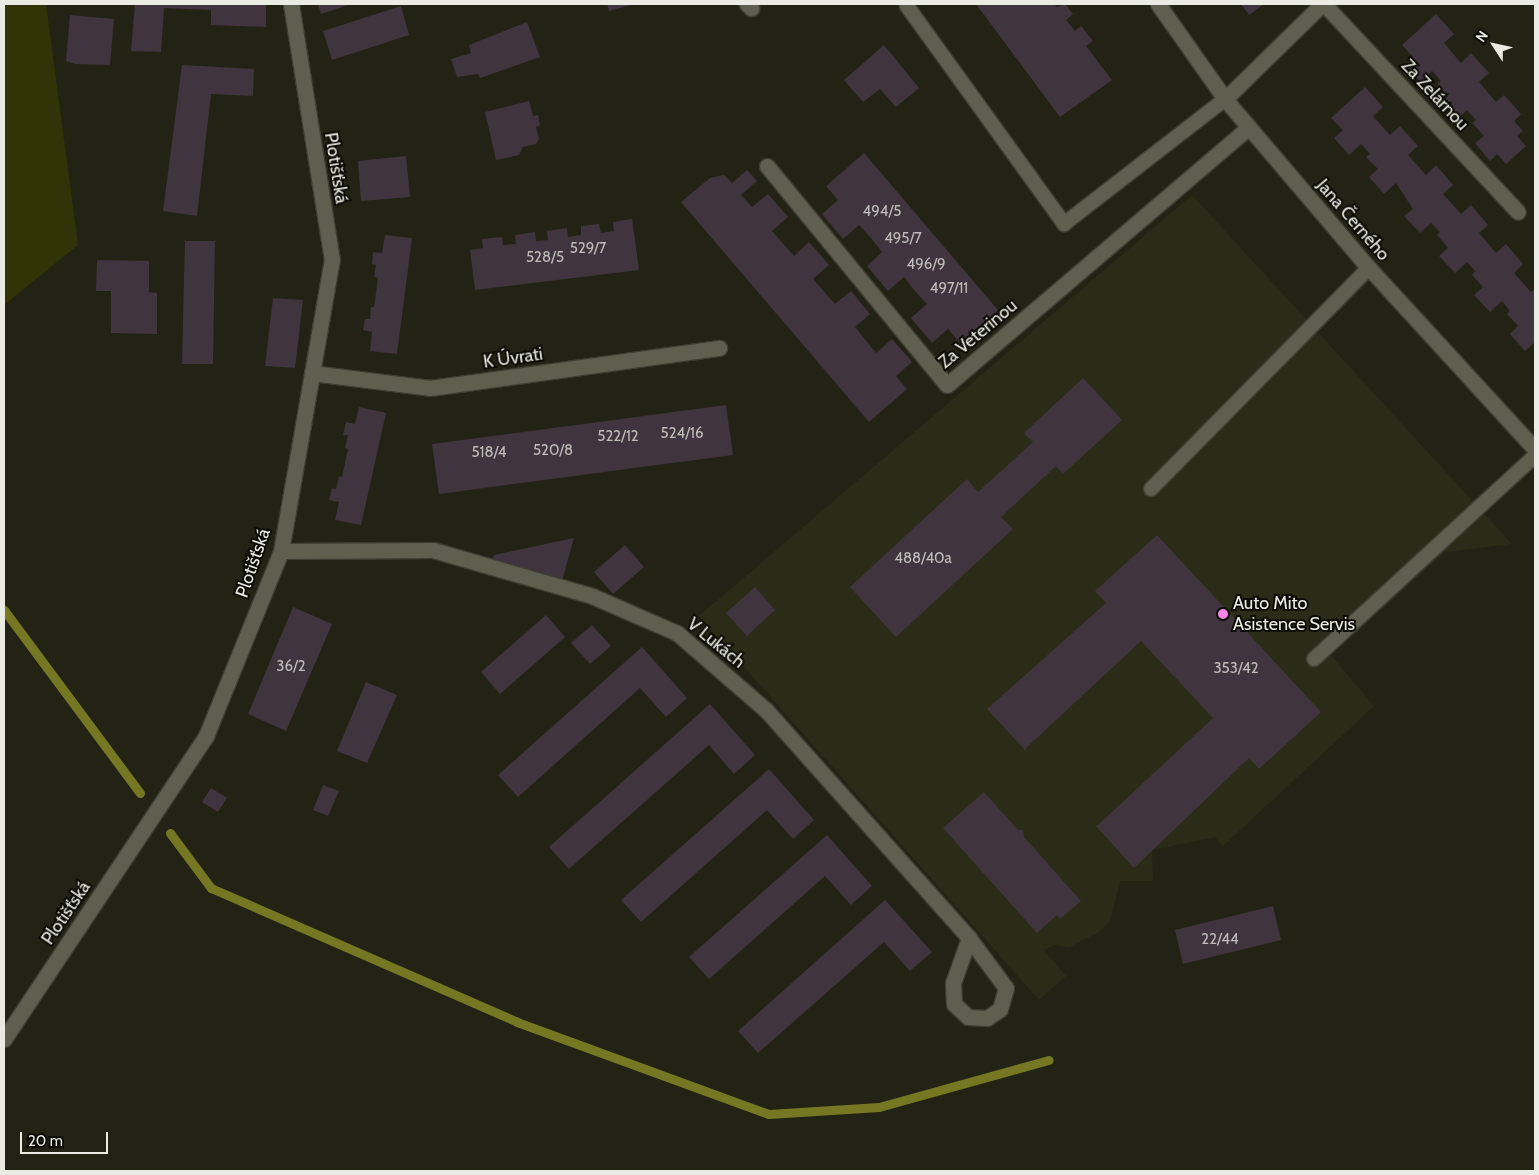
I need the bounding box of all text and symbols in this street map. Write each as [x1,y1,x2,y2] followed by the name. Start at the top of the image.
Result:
[1469,20,1519,70] north arrow
[1471,27,1492,46] text: N
[1397,55,1473,135] street label: Za Zelárnou
[320,131,352,205] street label: Plotišťská
[1312,175,1394,265] street label: Jana Černého
[863,203,901,221] house number: 494/5
[884,230,922,248] house number: 495/7
[570,240,606,258] house number: 529/7
[526,249,564,267] house number: 528/5
[906,256,946,274] house number: 496/9
[930,280,968,298] house number: 497/11
[934,295,1022,373] street label: Za Veterinou
[482,343,544,373] street label: K Úvrati
[661,425,703,443] house number: 524/16
[597,428,639,446] house number: 522/12
[533,442,573,460] house number: 520/8
[471,444,507,462] house number: 518/4
[231,526,275,600] street label: Plotišťská
[894,550,952,568] house number: 488/40a
[1233,593,1355,636] place label: Auto Mito Asistence Servis
[1217,608,1229,620] marker: Auto Mito Asistence Servis
[683,613,749,673] street label: V Lukách
[276,658,306,676] house number: 36/2
[1213,660,1259,678] house number: 353/42
[37,877,95,949] street label: Plotišťská
[1201,931,1239,949] house number: 22/44
[22,1122,110,1154] scale bar
[28,1132,63,1150] text: 20 m

